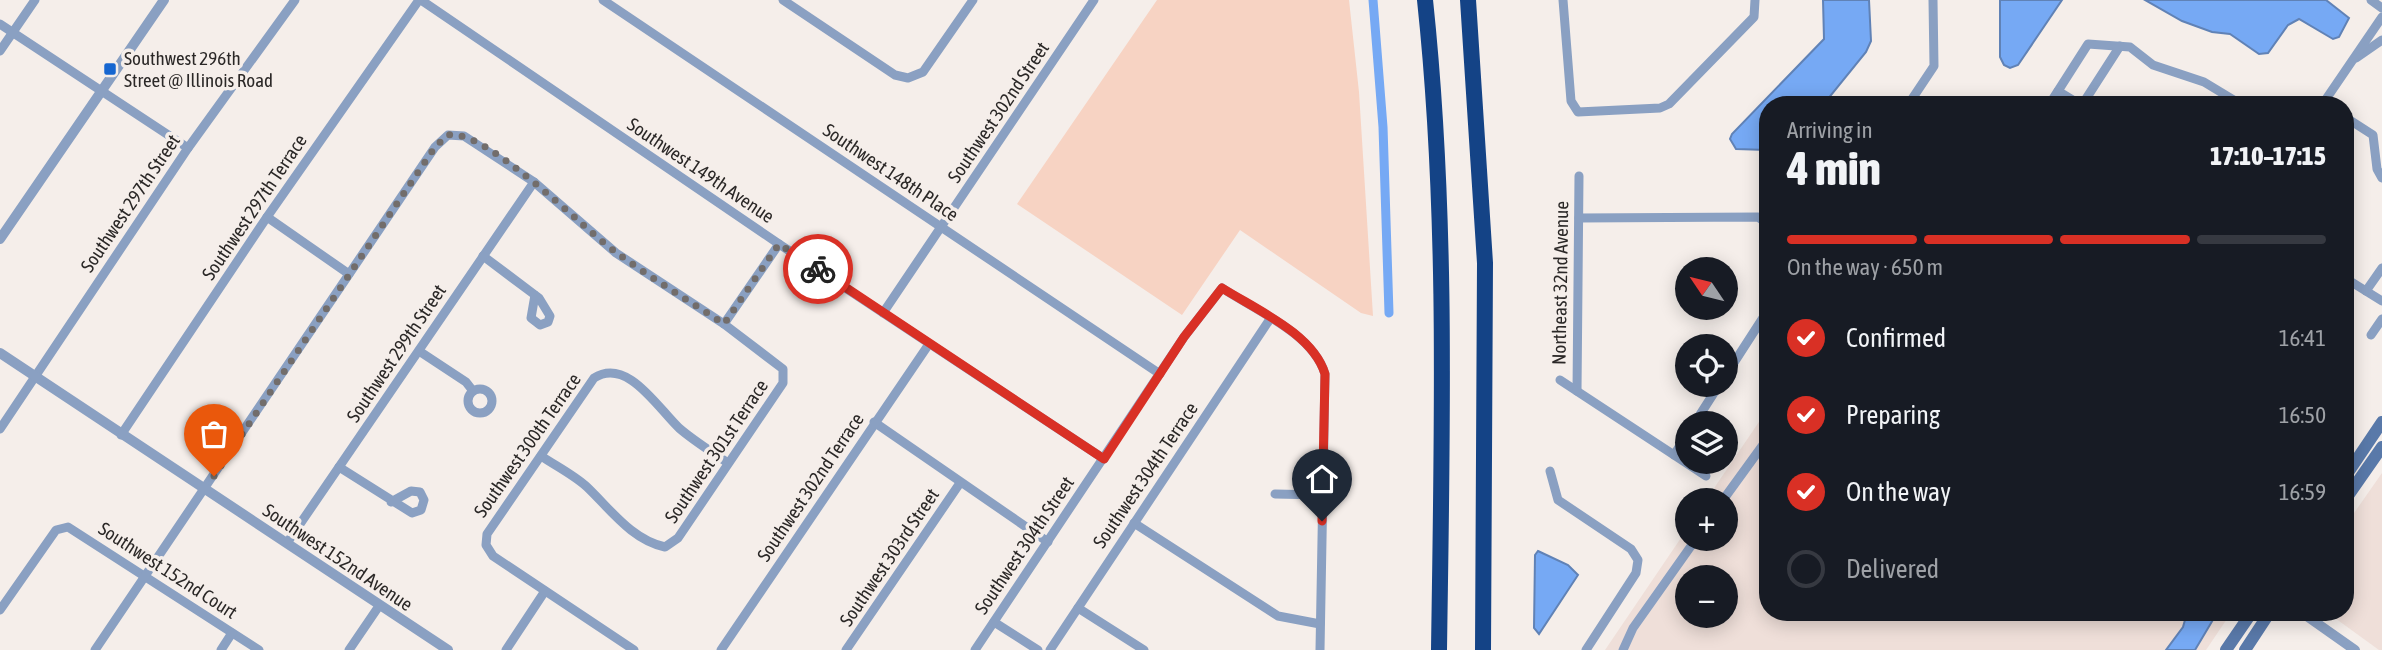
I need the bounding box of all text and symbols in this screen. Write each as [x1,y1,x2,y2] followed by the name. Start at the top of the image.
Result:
[943,38,1053,186] street label: Southwest 302nd Street
[124,47,273,91] place label: Southwest 296th Street @ Illinois Road
[102,61,118,77] marker: Southwest 296th Street @ Illinois Road
[624,113,778,227] street label: Southwest 149th Avenue
[1787,117,1873,143] text: Arriving in
[819,119,963,225] street label: Southwest 148th Place
[76,130,184,276] street label: Southwest 297th Street
[197,130,311,284] street label: Southwest 297th Terrace
[2210,141,2326,171] text: 17:10–17:15
[1787,142,1881,195] text: 4 min
[1548,201,1572,365] street label: Northeast 32nd Avenue
[783,234,853,304] courier
[799,250,837,288] icon: bike
[1787,254,1943,280] text: On the way · 650 m
[1675,257,1738,320] north arrow
[1675,257,1738,628] map controls
[342,280,450,426] street label: Southwest 299th Street
[1787,319,1825,357] icon: check
[1846,323,1946,353] text: Confirmed
[2279,325,2326,351] text: 16:41
[1675,334,1738,397] button: locate
[469,369,585,521] street label: Southwest 300th Terrace
[660,375,772,527] street label: Southwest 301st Terrace
[1787,396,1825,434] icon: check
[1088,398,1202,552] street label: Southwest 304th Terrace
[1846,400,1940,430] text: Preparing
[2279,402,2326,428] text: 16:50
[184,404,244,476] pin
[752,409,868,565] street label: Southwest 302nd Terrace
[1675,411,1738,474] button: layers
[195,415,233,453] icon: bag
[1292,449,1352,521] pin
[1303,460,1341,498] icon: home
[970,472,1078,618] street label: Southwest 304th Street
[1787,473,1825,511] icon: check
[1846,477,1951,507] text: On the way
[2279,479,2326,505] text: 16:59
[835,484,943,630] street label: Southwest 303rd Street
[1675,488,1738,551] button: +
[259,499,417,615] street label: Southwest 152nd Avenue
[95,517,241,623] street label: Southwest 152nd Court
[1846,554,1939,584] text: Delivered
[1675,565,1738,628] button: −

